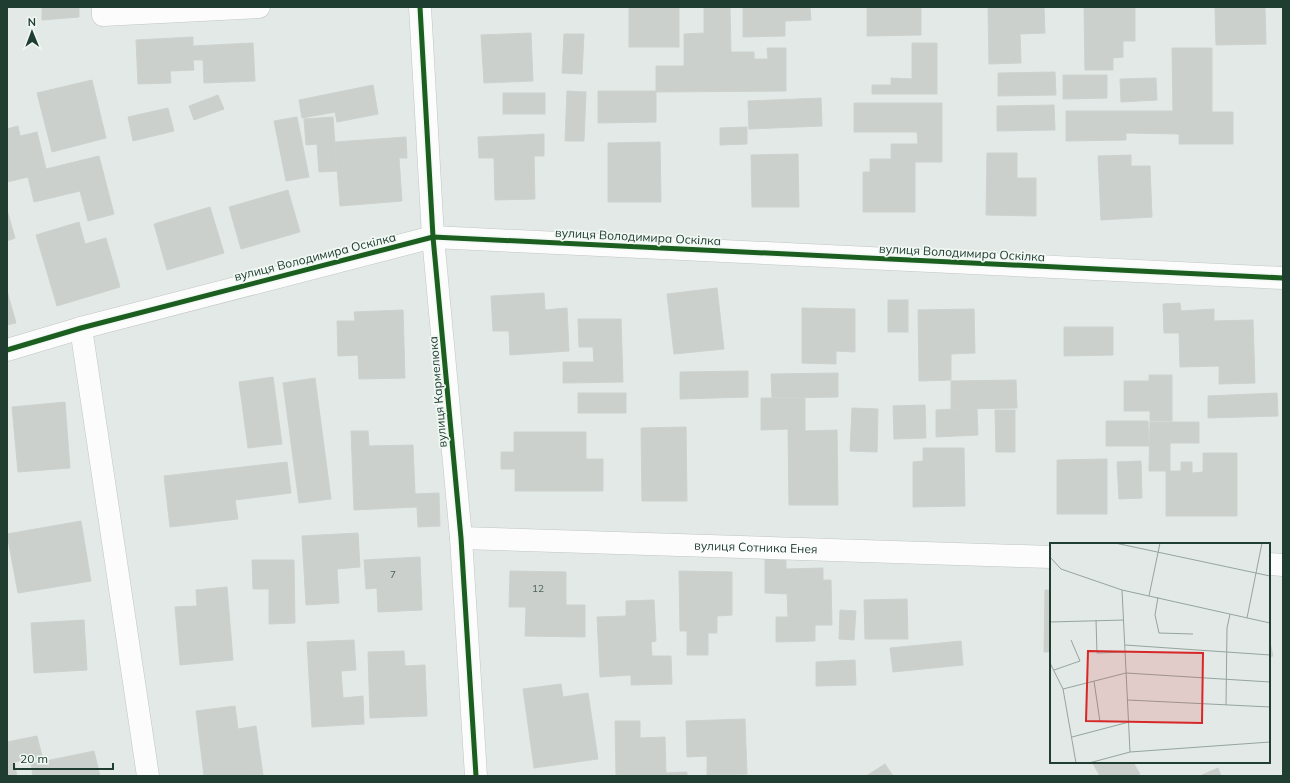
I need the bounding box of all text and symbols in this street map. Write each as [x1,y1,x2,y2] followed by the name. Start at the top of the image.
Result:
[12,12,52,52] north arrow
[28,15,36,29] text: N
[555,225,721,248] street label: вулиця Володимира Оскілка
[232,229,397,284] street label: вулиця Володимира Оскілка
[879,241,1045,264] street label: вулиця Володимира Оскілка
[425,336,450,448] street label: вулиця Кармелюка
[694,538,818,556] street label: вулиця Сотника Енея
[1050,543,1270,763] inset map
[390,568,396,581] house number: 7
[532,582,544,595] house number: 12
[14,745,113,771] scale bar
[20,751,48,766] text: 20 m

